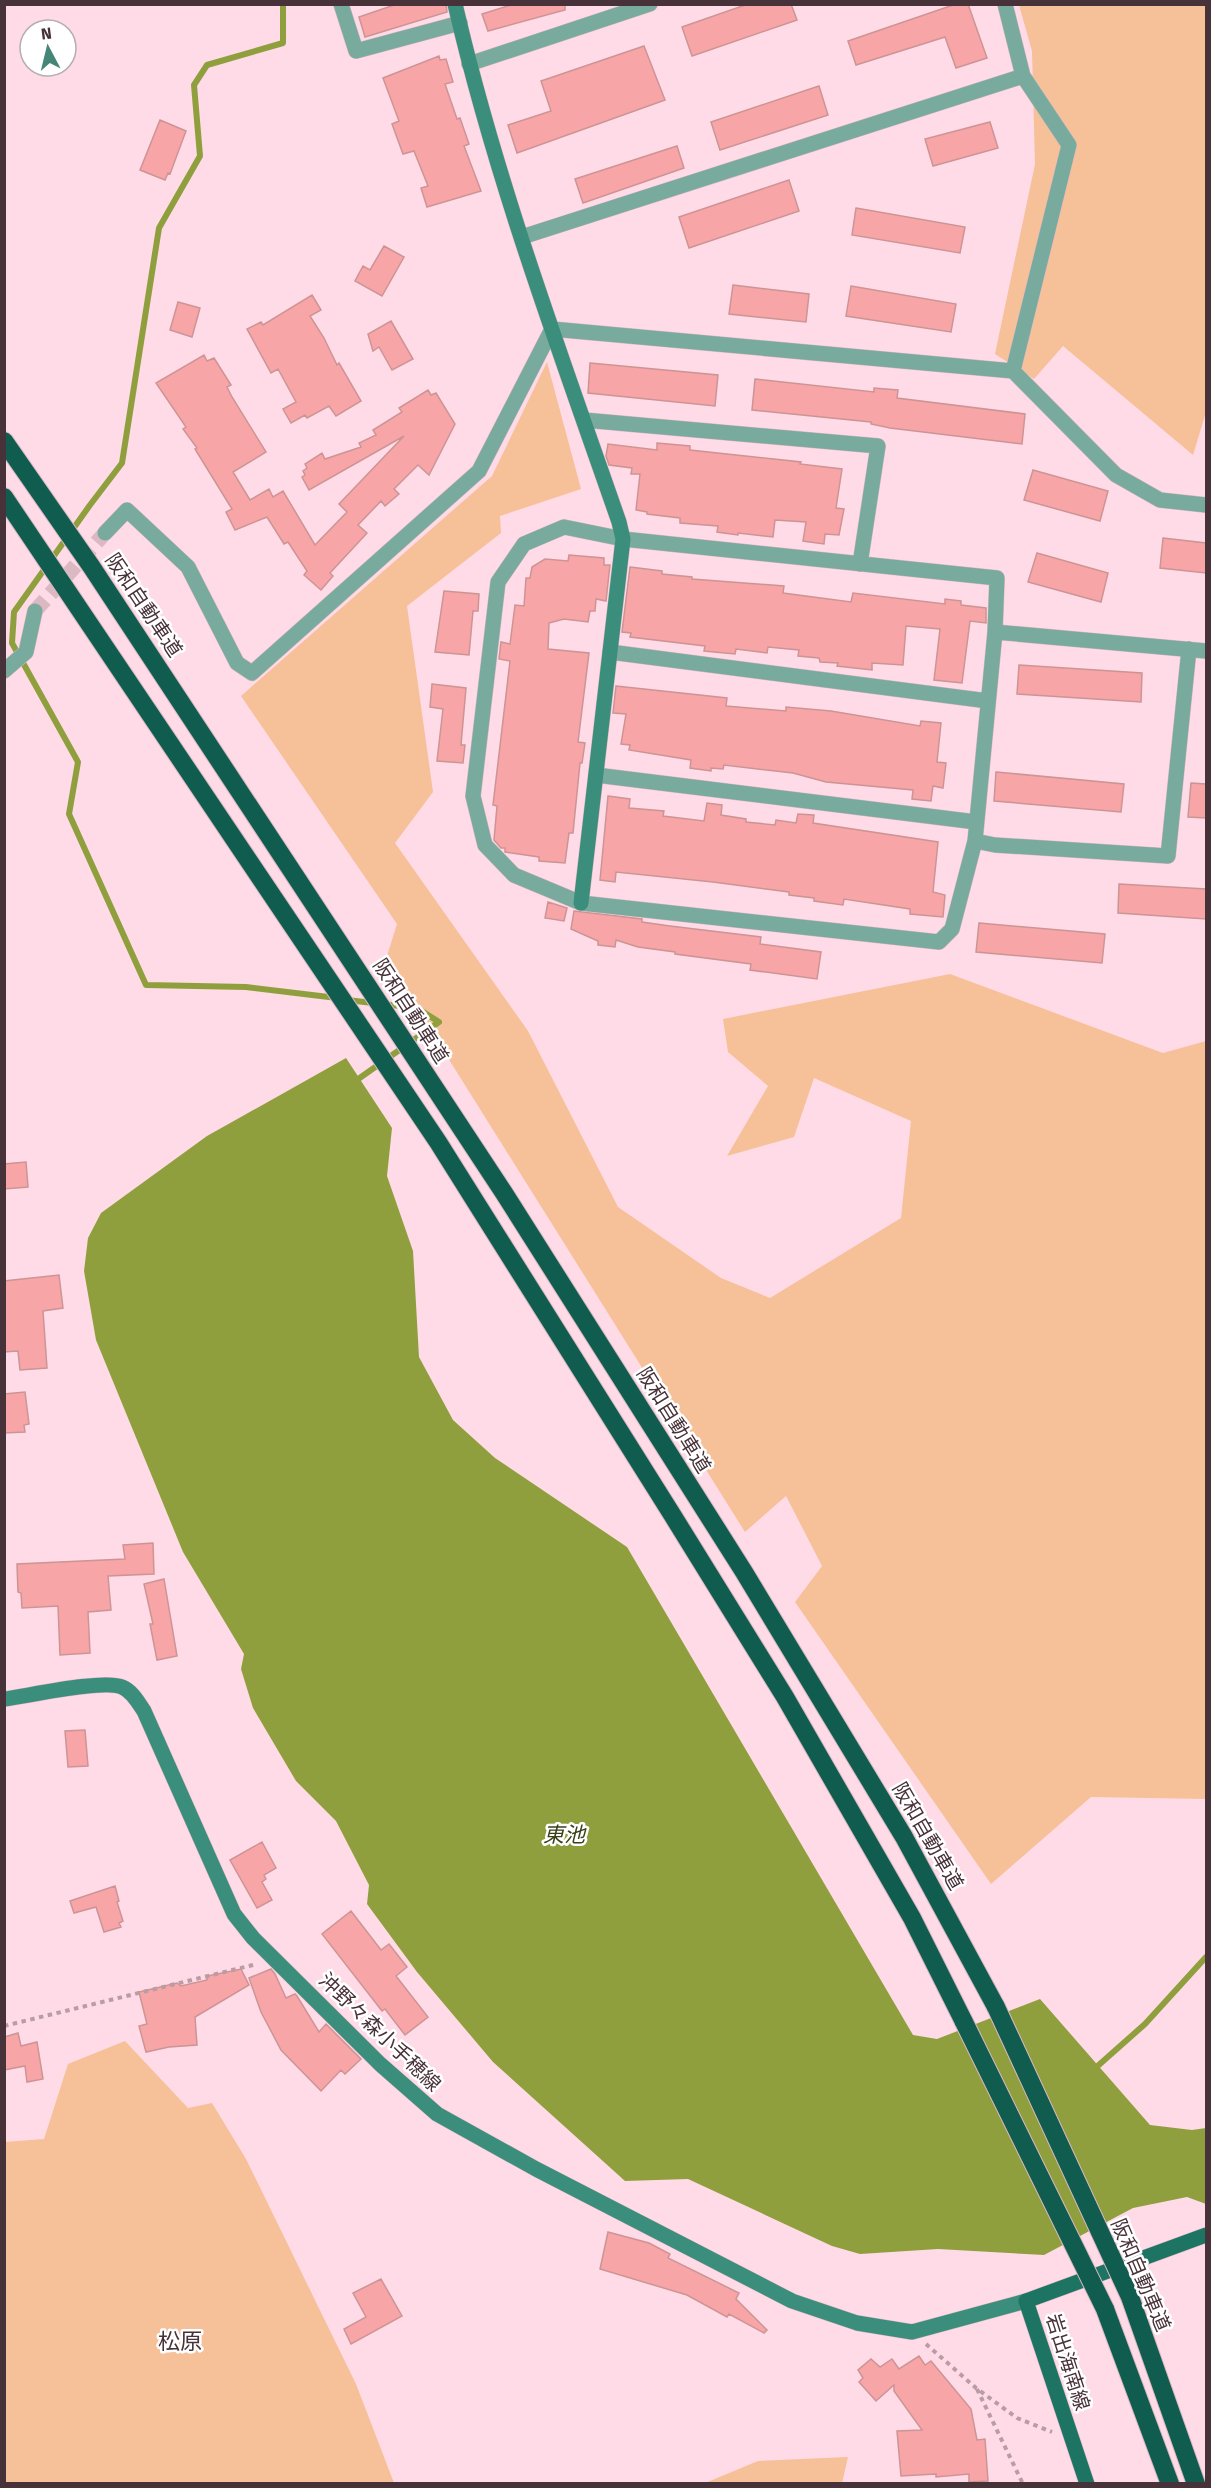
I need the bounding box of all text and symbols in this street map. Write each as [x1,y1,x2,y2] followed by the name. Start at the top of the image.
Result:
[18,18,78,78] north arrow
[40,24,53,44] text: N
[100,549,188,661] street label: 阪和自動車道
[368,954,454,1068] street label: 阪和自動車道
[632,1363,716,1477] street label: 阪和自動車道
[888,1778,968,1894] street label: 阪和自動車道
[543,1822,587,1848] water label: 東池
[314,1968,446,2096] street label: 沖野々森小手穂線
[1107,2215,1175,2335] street label: 阪和自動車道
[1041,2311,1095,2413] street label: 岩出海南線
[158,2328,202,2355] district label: 松原

